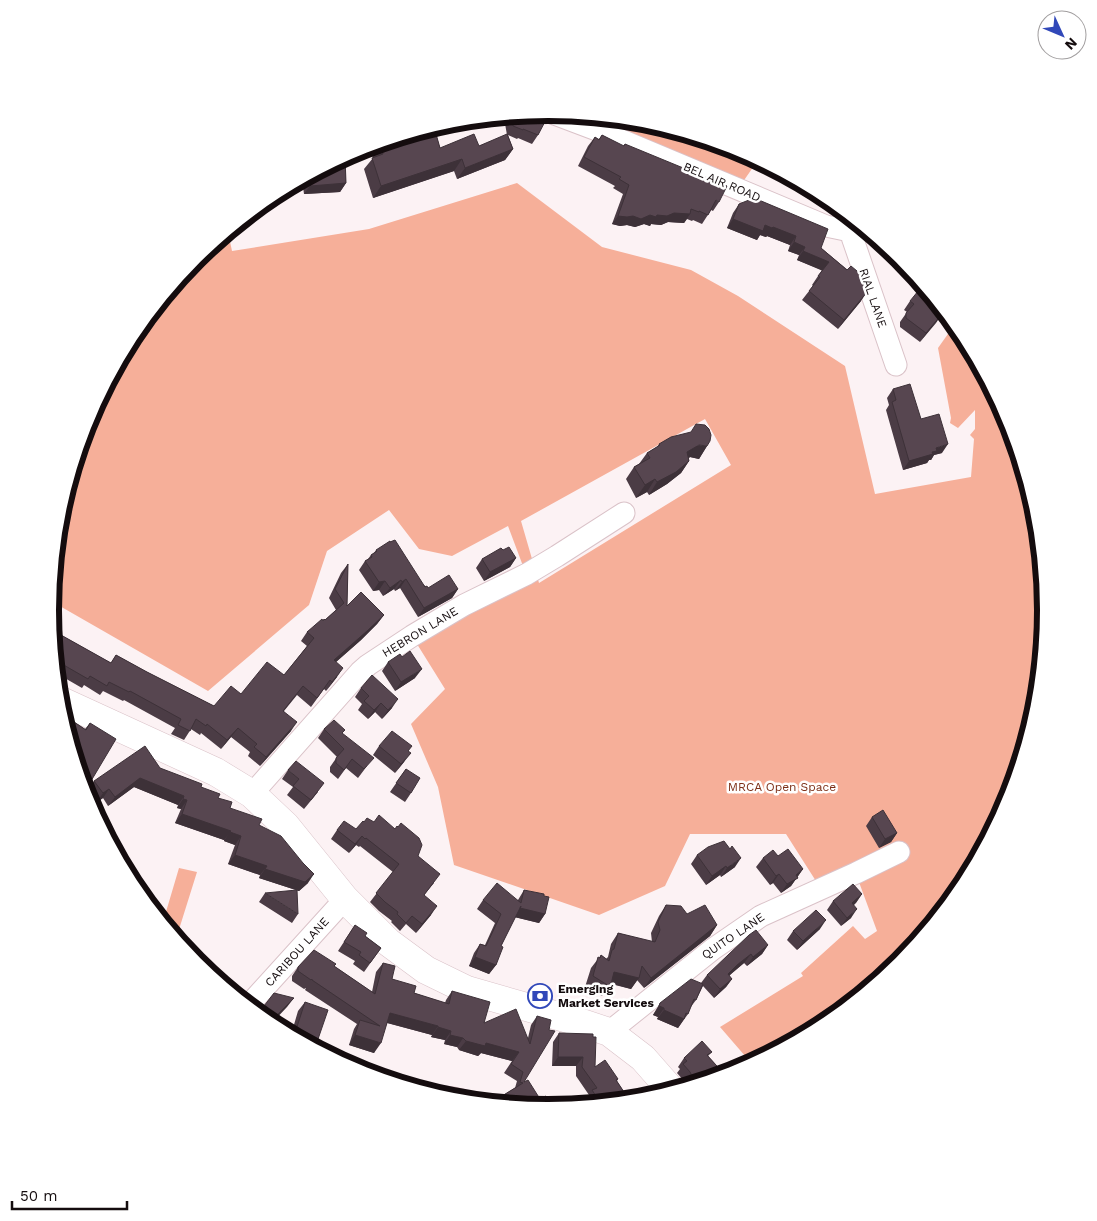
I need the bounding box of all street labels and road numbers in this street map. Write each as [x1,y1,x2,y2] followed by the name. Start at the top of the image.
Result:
[681,159,763,205] street label: BEL AIR ROAD
[856,266,890,330] street label: RIAL LANE
[380,604,461,660] street label: HEBRON LANE
[699,910,767,962] street label: QUITO LANE
[262,914,332,990] street label: CARIBOU LANE

